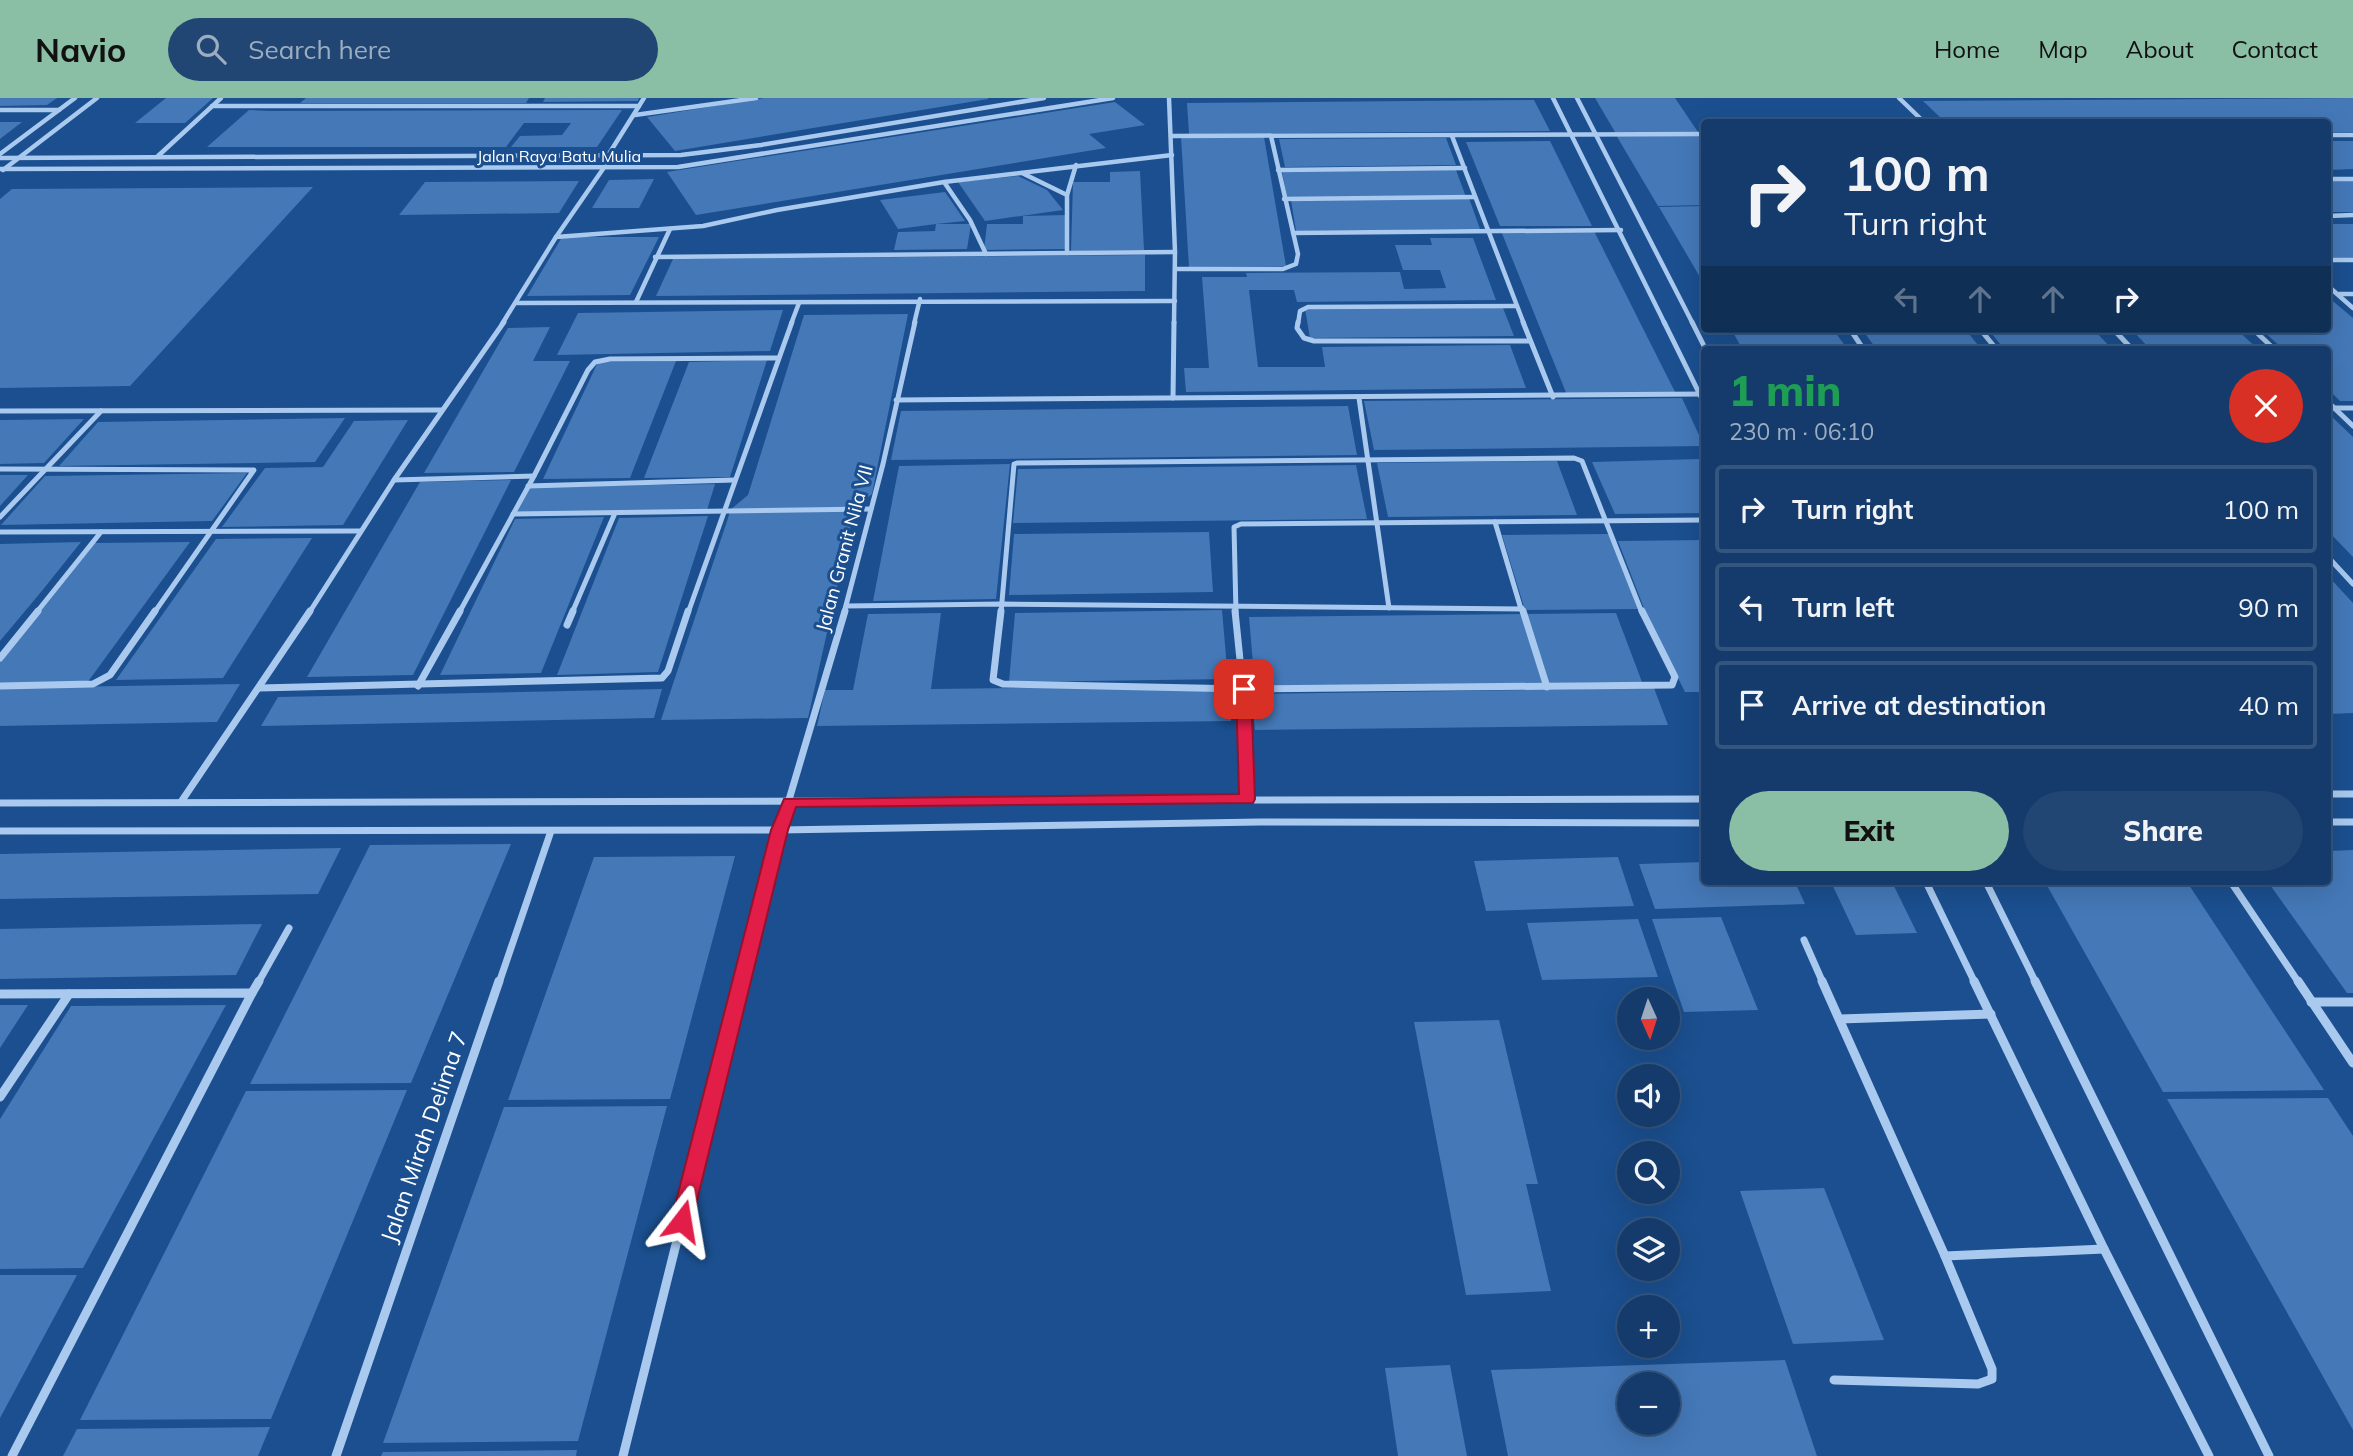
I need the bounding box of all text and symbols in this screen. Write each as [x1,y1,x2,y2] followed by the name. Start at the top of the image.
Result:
[168,18,658,81] search box
[35,29,126,70] text: Navio
[192,30,230,68] icon: search
[248,33,391,66] text: Search here
[1934,34,2000,64] text: Home
[2038,34,2088,64] text: Map
[2126,34,2194,64] text: About
[2232,34,2318,64] text: Contact
[1844,142,1990,203] text: 100 m
[477,146,641,166] street label: Jalan Raya Batu Mulia
[1729,147,1820,238] icon: right
[1844,203,1987,243] text: Turn right
[1888,280,1926,318] icon: left
[1961,280,1999,318] icon: ahead
[2034,280,2072,318] icon: ahead
[2107,280,2145,318] icon: right
[1729,364,1842,417] text: 1 min
[2229,369,2303,443] button: close
[1729,417,1874,446] text: 230 m · 06:10
[810,462,878,634] street label: Jalan Granit Nila VII
[1733,490,1771,528] icon: right
[1792,493,1913,526] text: Turn right
[2223,493,2299,526] text: 100 m
[1733,588,1771,626] icon: left
[1792,591,1894,624] text: Turn left
[2238,591,2299,624] text: 90 m
[1214,659,1274,719] pin
[1225,670,1263,708] icon: arrive
[1733,686,1771,724] icon: arrive
[1792,689,2047,722] text: Arrive at destination
[2238,689,2299,722] text: 40 m
[1729,791,2009,871] button: Exit
[2023,791,2303,871] button: Share
[1617,987,1680,1050] north arrow
[1617,987,1680,1435] map controls
[374,1027,473,1246] street label: Jalan Mirah Delima 7
[1617,1064,1680,1127] button: sound
[1617,1141,1680,1204] button: search
[645,1184,719,1258] position arrow
[1617,1218,1680,1281] button: layers
[1617,1295,1680,1358] button: +
[1617,1372,1680,1435] button: −

